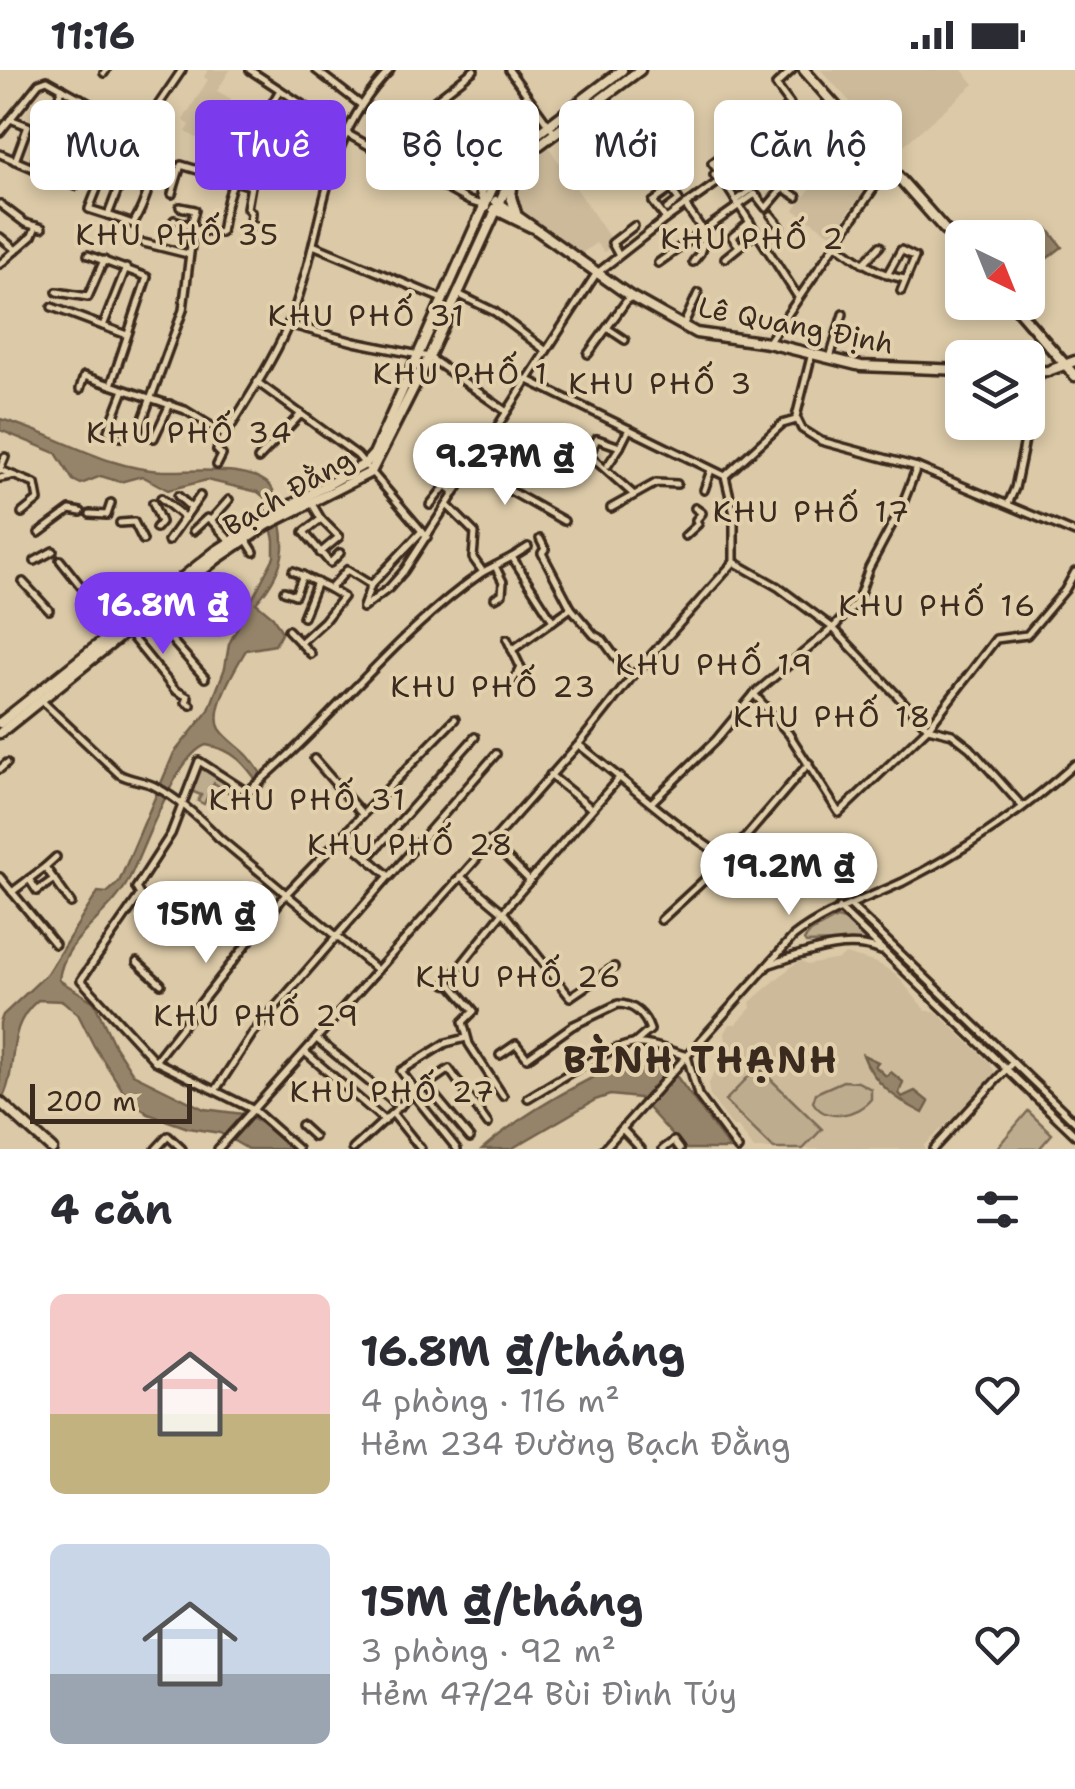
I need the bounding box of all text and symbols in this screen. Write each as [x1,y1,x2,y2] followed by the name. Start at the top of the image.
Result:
[50,10,135,61] text: 11:16
[30,100,175,190] chip: Mua
[195,100,346,190] chip: Thuê
[366,100,539,190] chip: Bộ lọc
[559,100,694,190] chip: Mới
[714,100,902,190] chip: Căn hộ
[75,212,281,255] district label: KHU PHỐ 35
[660,216,846,259] district label: KHU PHỐ 2
[945,220,1045,320] north arrow
[945,220,1045,440] map controls
[695,287,897,363] street label: Lê Quang Định
[268,293,466,336] district label: KHU PHỐ 31
[945,340,1045,440] button: layers
[373,351,549,394] district label: KHU PHỐ 1
[568,361,754,404] district label: KHU PHỐ 3
[86,410,294,453] district label: KHU PHỐ 34
[413,423,597,508] pin: 9.27M ₫
[435,434,575,477] text: 9.27M ₫
[216,439,360,545] street label: Bạch Đằng
[713,489,911,532] district label: KHU PHỐ 17
[71,572,255,657] pin: 16.8M ₫
[97,583,229,626] text: 16.8M ₫
[838,583,1038,626] district label: KHU PHỐ 16
[615,642,815,685] district label: KHU PHỐ 19
[390,664,598,707] district label: KHU PHỐ 23
[733,694,933,737] district label: KHU PHỐ 18
[209,777,407,820] district label: KHU PHỐ 31
[307,822,515,865] district label: KHU PHỐ 28
[697,833,881,918] pin: 19.2M ₫
[722,844,856,887] text: 19.2M ₫
[136,881,276,966] pin: 15M ₫
[156,892,256,935] text: 15M ₫
[415,954,623,997] district label: KHU PHỐ 26
[153,993,361,1036] district label: KHU PHỐ 29
[563,1033,839,1085] district label: BÌNH THẠNH
[290,1069,496,1112] district label: KHU PHỐ 27
[30,1079,192,1124] scale bar
[45,1082,136,1120] text: 200 m
[50,1181,173,1237] text: 4 căn
[970,1182,1025,1237] icon: filters
[360,1323,685,1379] text: 16.8M ₫/tháng
[130,1334,250,1454] icon: home
[970,1367,1025,1422] icon: heart
[360,1379,620,1422] text: 4 phòng · 116 m²
[360,1422,791,1465] text: Hẻm 234 Đường Bạch Đằng
[360,1573,643,1629] text: 15M ₫/tháng
[130,1584,250,1704] icon: home
[970,1617,1025,1672] icon: heart
[360,1629,616,1672] text: 3 phòng · 92 m²
[360,1672,737,1715] text: Hẻm 47/24 Bùi Đình Túy

